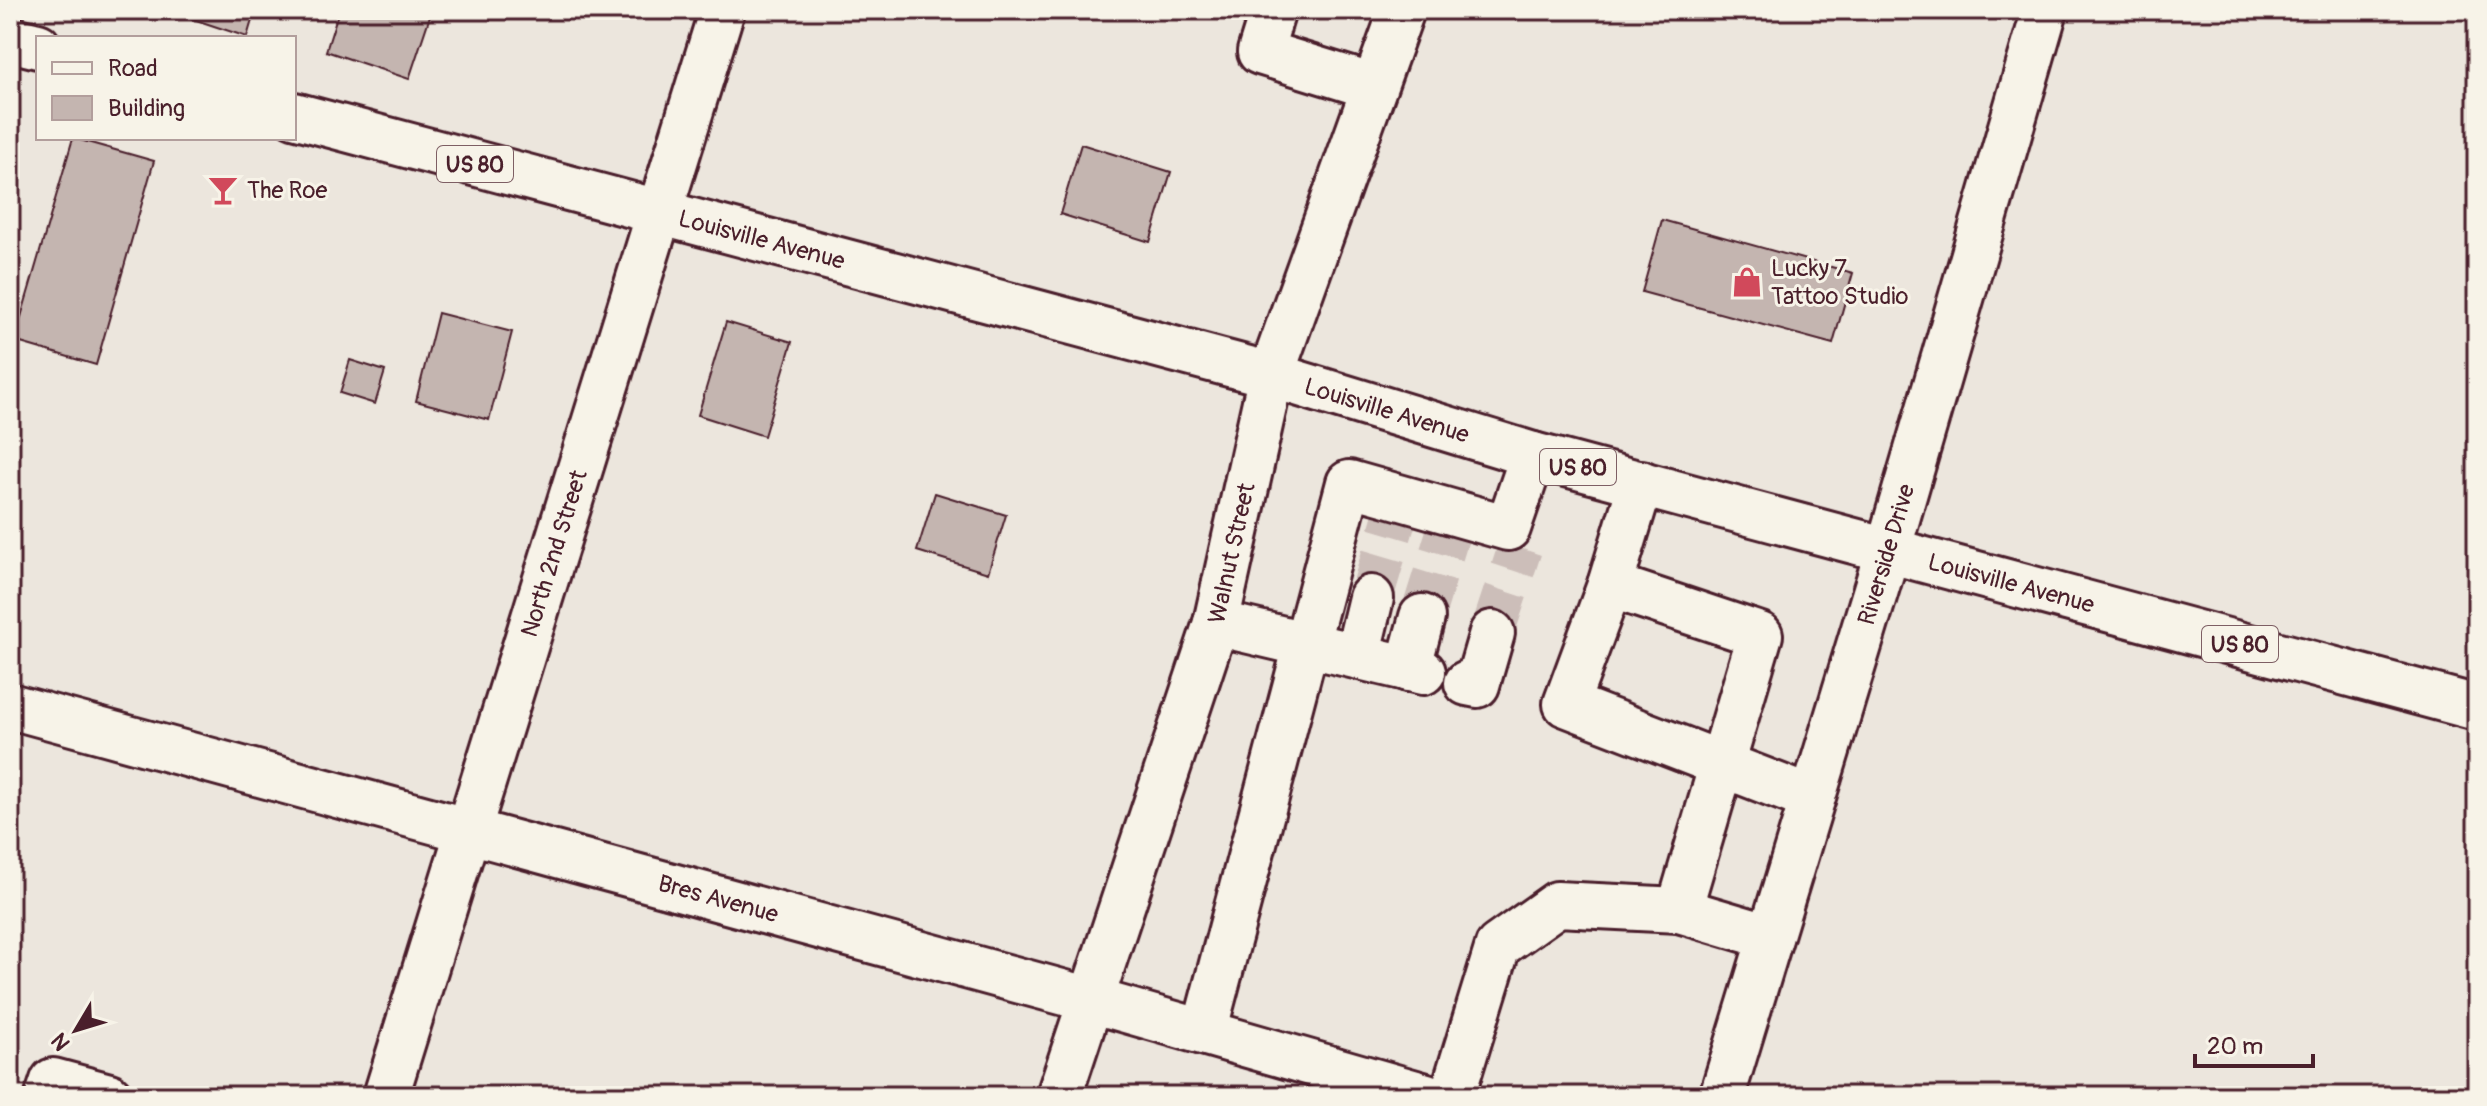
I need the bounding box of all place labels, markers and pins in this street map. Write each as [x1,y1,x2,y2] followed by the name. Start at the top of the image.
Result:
[206,173,240,207] bar icon: The Roe
[247,176,327,205] place label: The Roe
[1771,254,1908,311] place label: Lucky 7 Tattoo Studio
[1730,265,1764,299] shop icon: Lucky 7 Tattoo Studio

